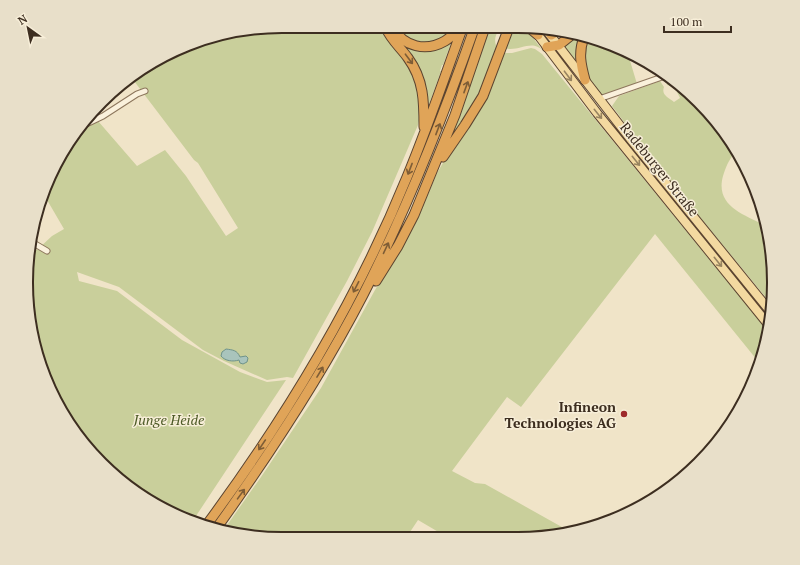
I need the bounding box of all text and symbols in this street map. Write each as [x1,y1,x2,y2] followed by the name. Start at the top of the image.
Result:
[8,8,48,48] north arrow
[664,8,731,34] scale bar
[15,11,30,28] text: N
[670,14,703,29] text: 100 m
[405,54,413,65] one-way arrow
[564,70,573,81] one-way arrow
[462,81,470,93] one-way arrow
[594,109,602,120] one-way arrow
[616,118,704,220] street label: Radeburger Straße
[434,123,442,135] one-way arrow
[631,156,640,166] one-way arrow
[406,163,414,175] one-way arrow
[383,242,390,254] one-way arrow
[714,256,722,267] one-way arrow
[352,281,359,293] one-way arrow
[317,366,325,378] one-way arrow
[504,397,616,432] place label: Infineon Technologies AG
[619,409,629,419] marker: Infineon Technologies AG
[133,410,205,429] park label: Junge Heide
[258,439,266,451] one-way arrow
[237,489,245,500] one-way arrow

